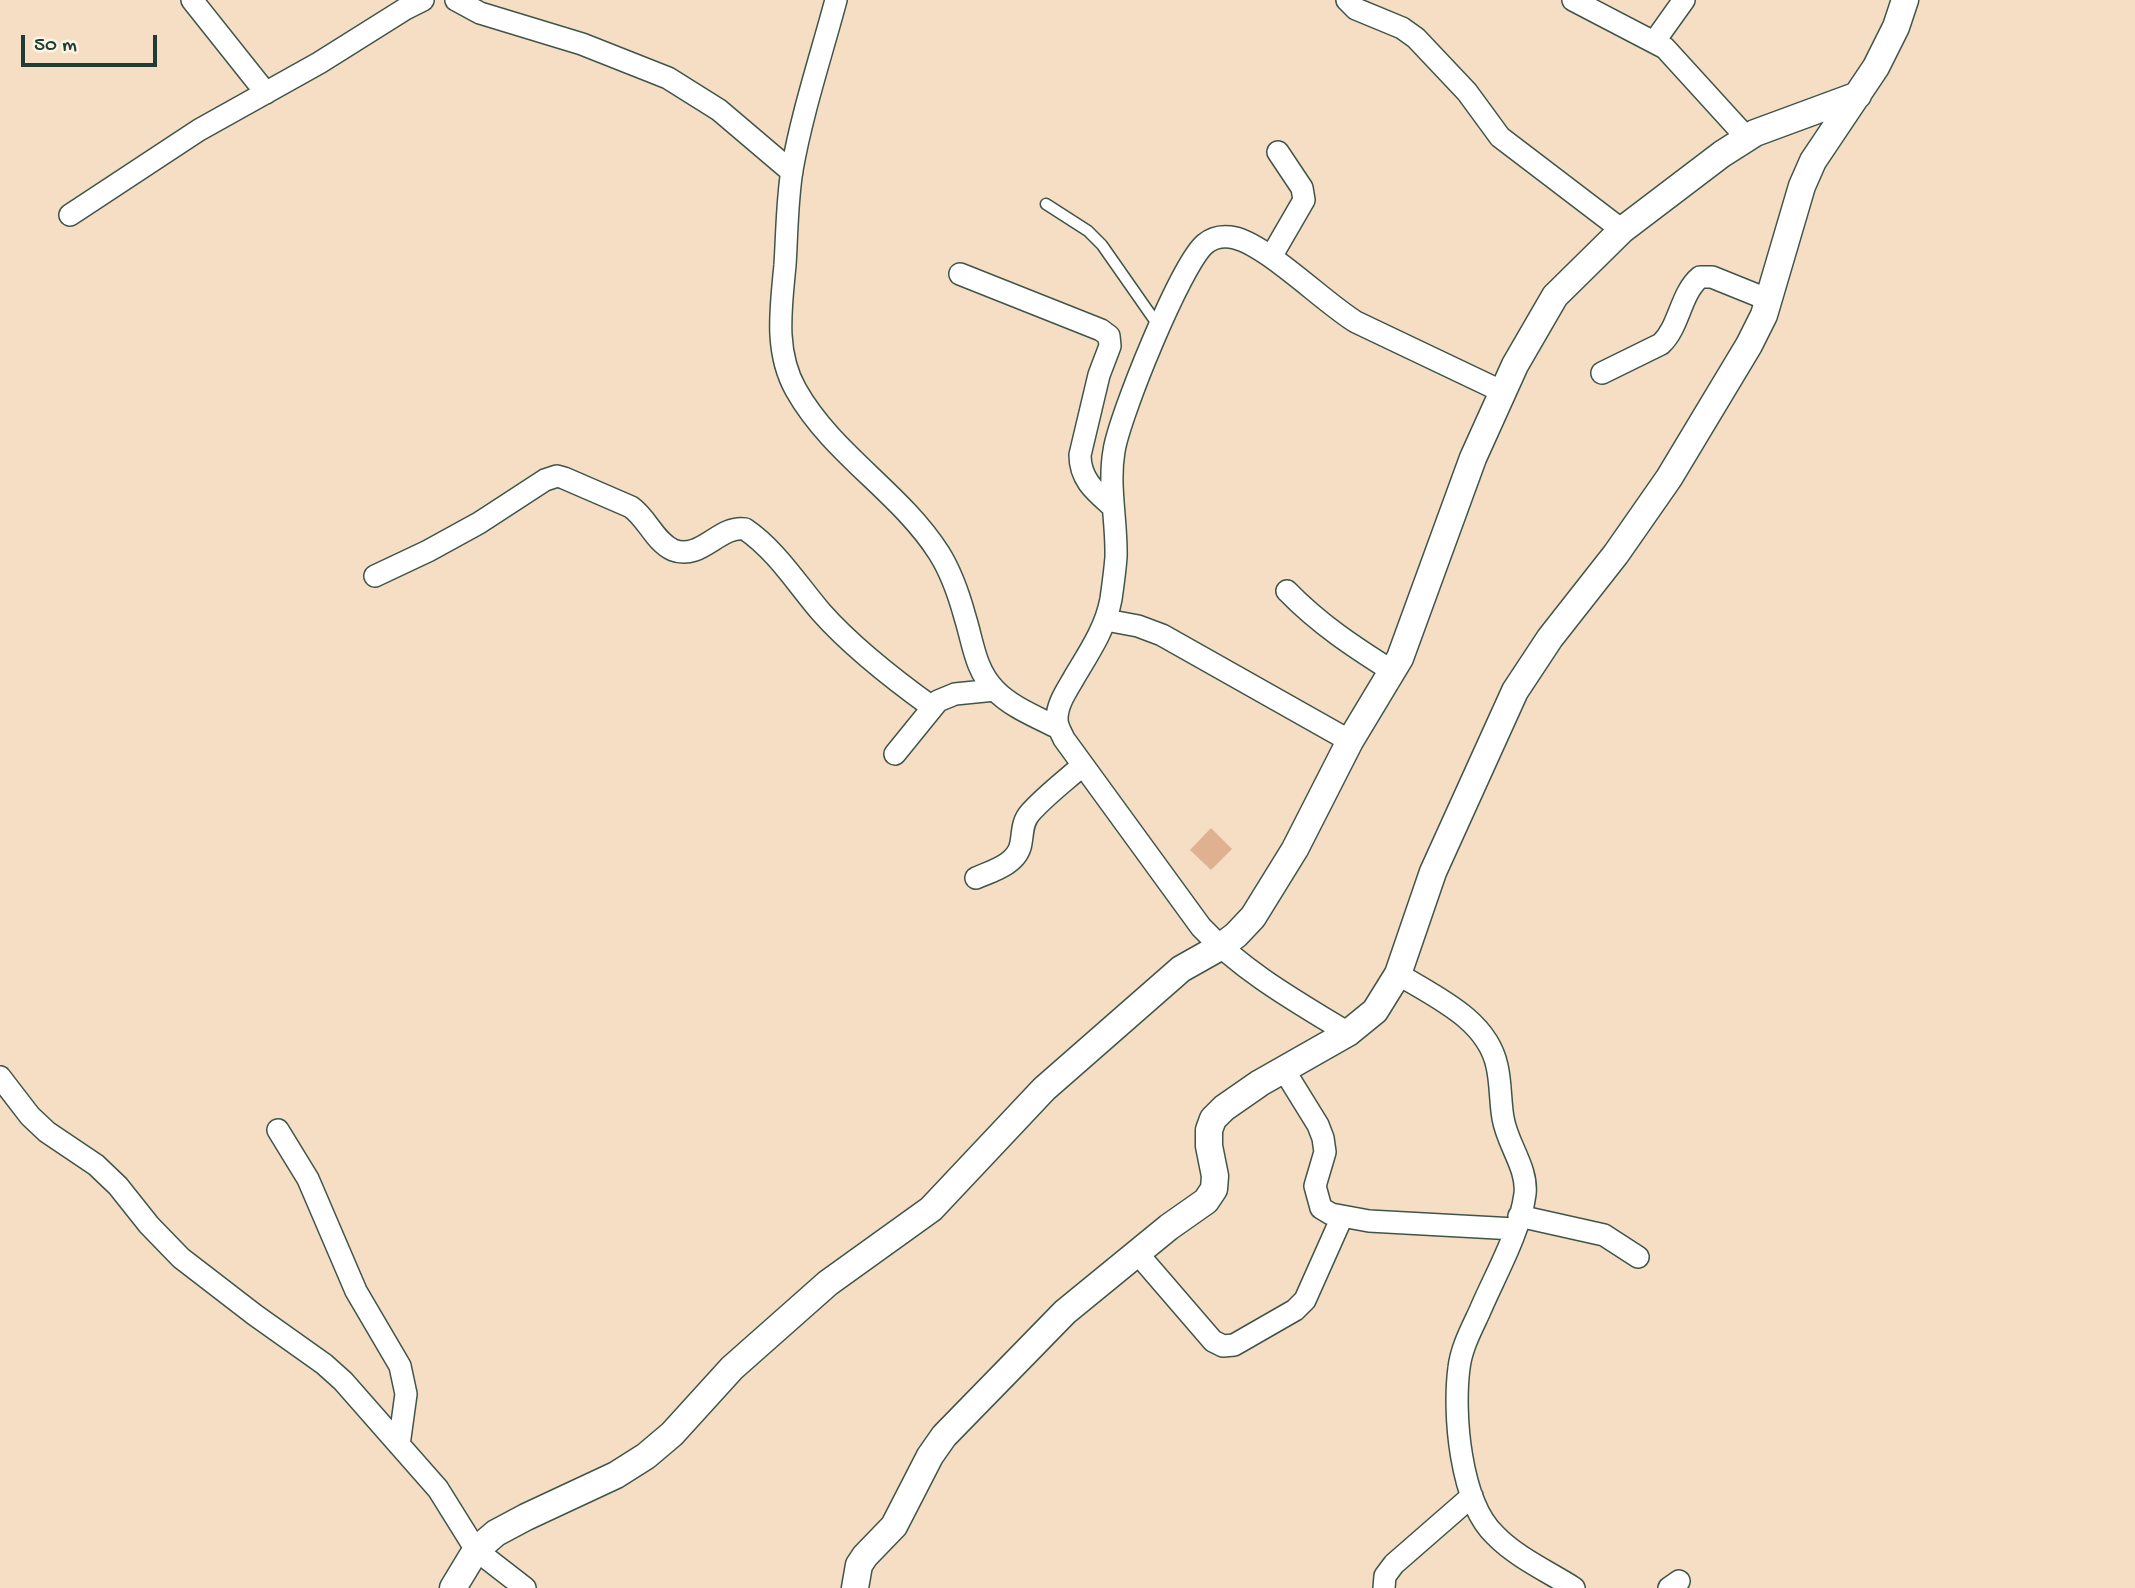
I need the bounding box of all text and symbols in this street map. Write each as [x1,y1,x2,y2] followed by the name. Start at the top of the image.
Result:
[24,21,161,65] scale bar
[34,34,77,59] text: 50 m

